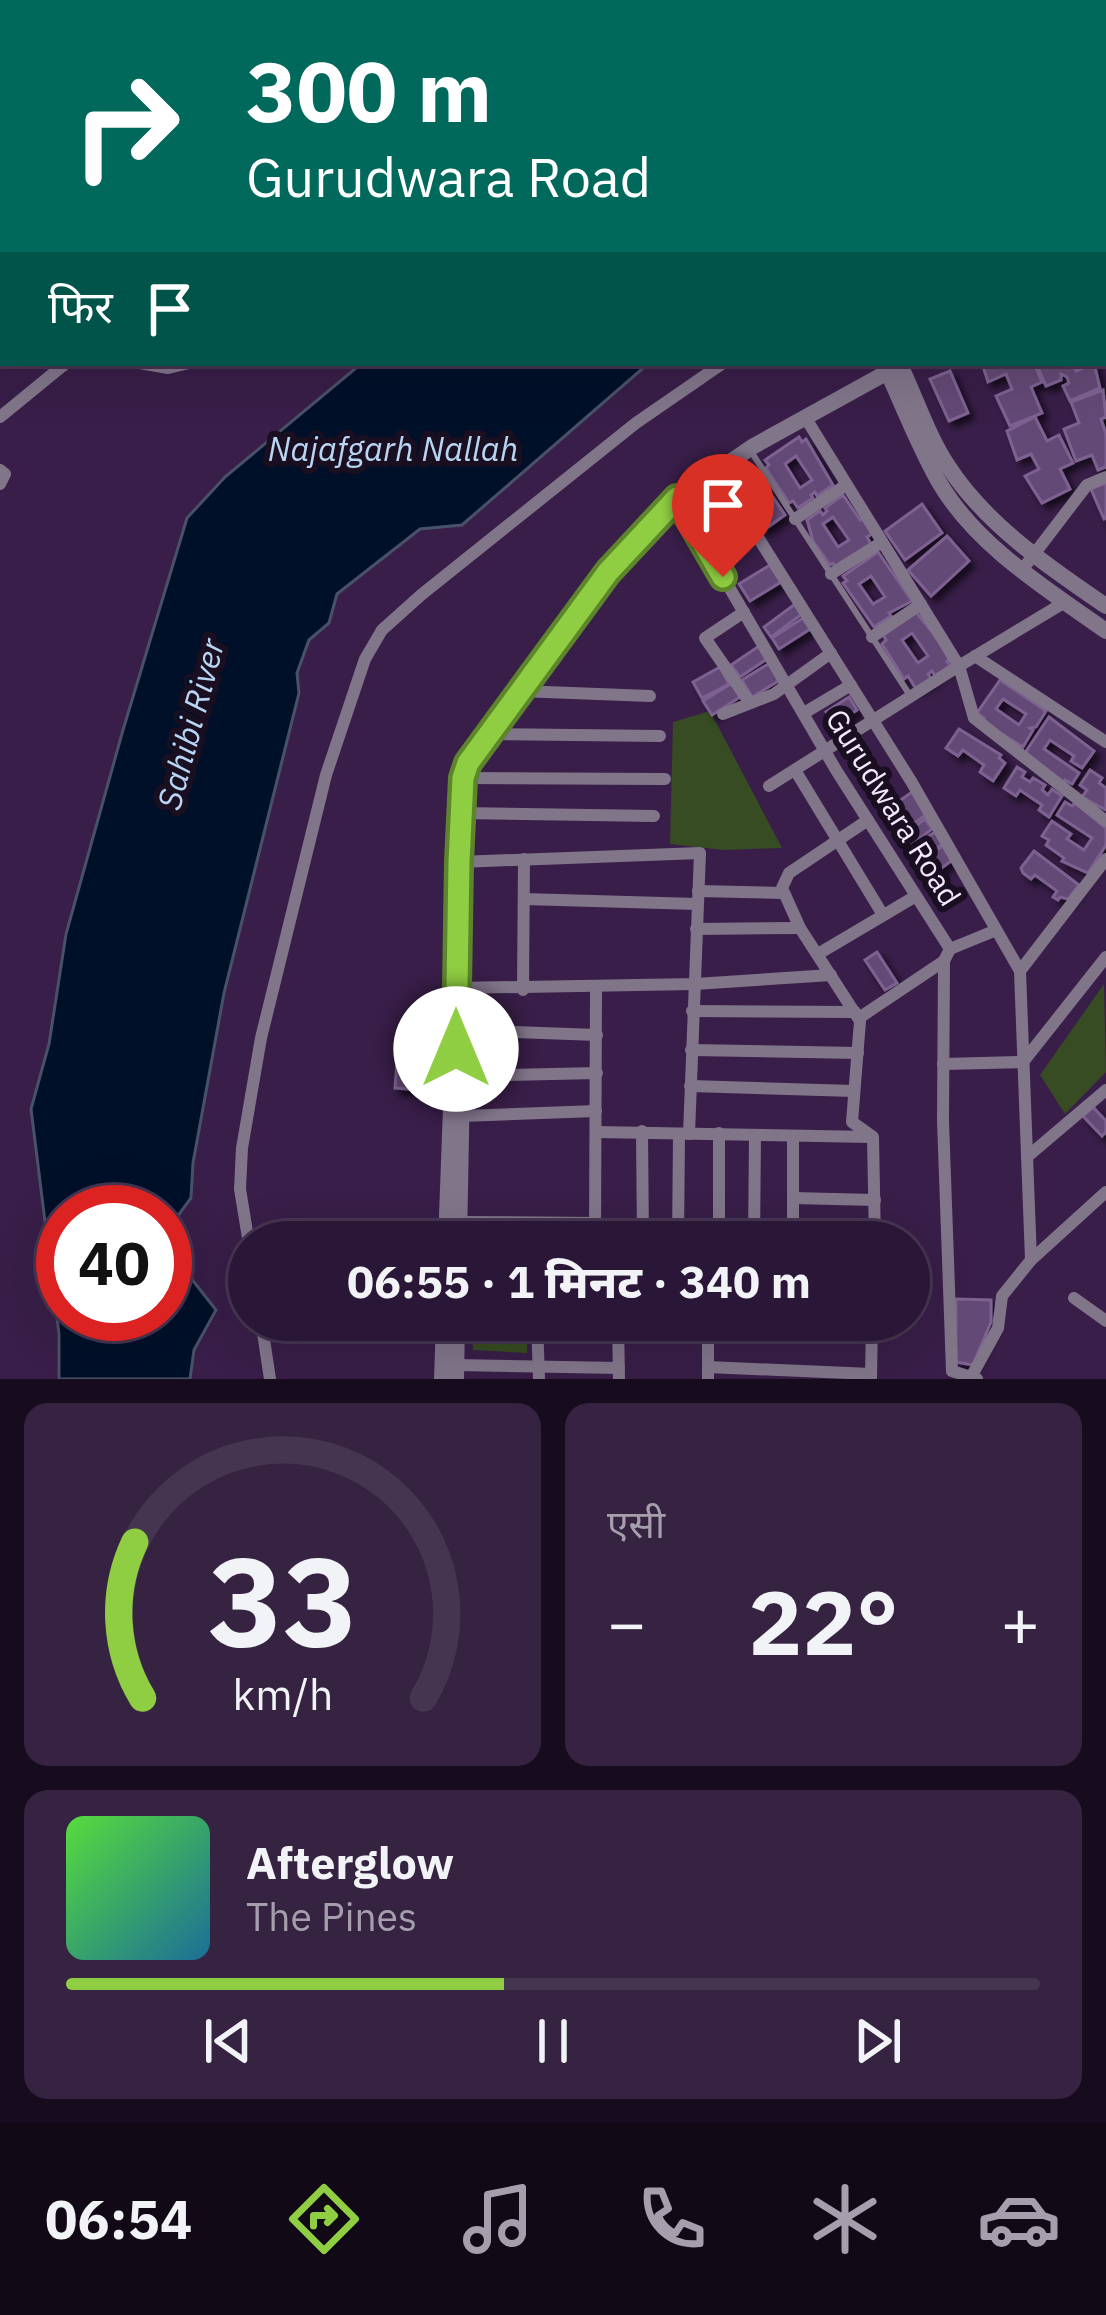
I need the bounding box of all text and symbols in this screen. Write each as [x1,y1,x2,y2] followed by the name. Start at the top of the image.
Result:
[246,36,492,145] text: 300 m
[48,48,204,204] icon: right
[246,142,651,212] text: Gurudwara Road
[137,276,203,342] icon: arrive
[48,277,113,335] text: फिर
[268,427,518,470] water label: Najafgarh Nallah
[672,454,774,577] pin
[690,472,756,538] icon: arrive
[147,633,234,814] water label: Sahibi River
[818,701,970,913] street label: Gurudwara Road
[393,986,519,1112] position arrow
[36,1185,192,1341] speed limit sign: 40
[347,1252,811,1310] text: 06:55 · 1 मिनट · 340 m
[607,1498,665,1549] text: एसी
[208,1519,357,1681] text: 33
[748,1563,899,1680] text: 22°
[607,1579,647,1665] text: −
[1000,1579,1040,1665] text: +
[232,1665,333,1721] text: km/h
[246,1833,454,1891] text: Afterglow
[246,1891,417,1942] text: The Pines
[195,2008,261,2074] icon: previous
[520,2008,586,2074] icon: pause
[845,2008,911,2074] icon: next
[282,2177,366,2261] icon: directions
[456,2177,540,2261] icon: music
[630,2177,714,2261] icon: phone
[803,2177,887,2261] icon: climate
[977,2177,1061,2261] icon: car
[45,2184,192,2254] text: 06:54

